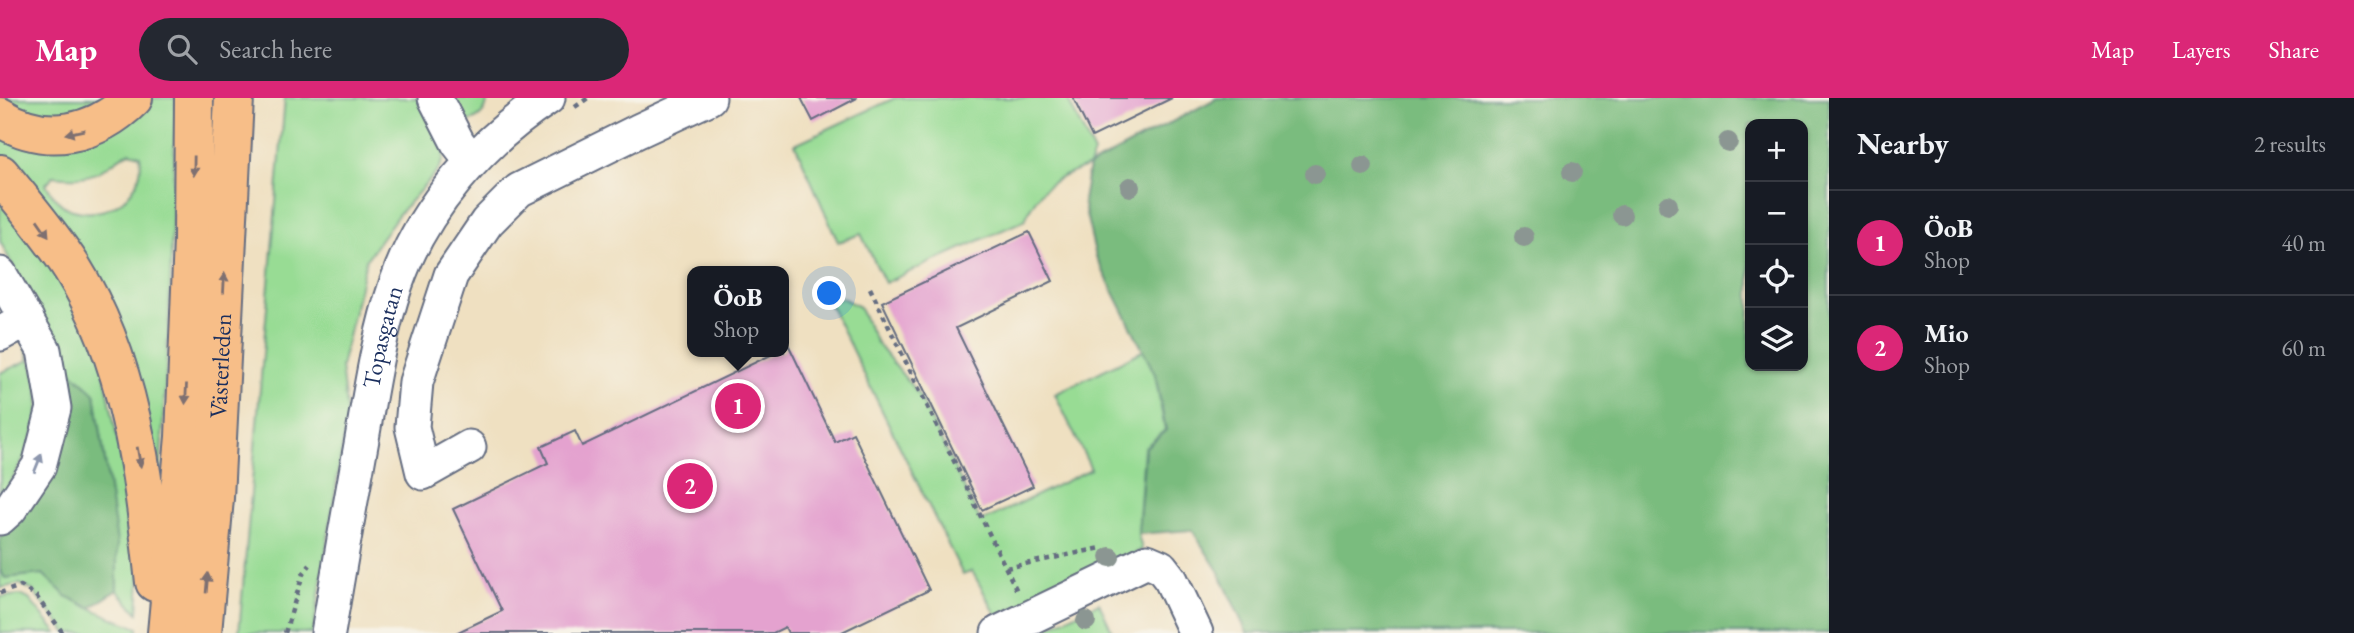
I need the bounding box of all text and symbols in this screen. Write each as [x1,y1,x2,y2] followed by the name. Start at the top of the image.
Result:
[139,18,629,81] search box
[35,28,97,71] text: Map
[163,30,201,68] icon: search
[219,32,332,66] text: Search here
[2091,34,2134,65] text: Map
[2172,34,2231,65] text: Layers
[2269,34,2319,65] text: Share
[1745,119,1808,371] map controls
[1745,119,1808,182] button: +
[1857,124,1949,163] text: Nearby
[64,126,86,137] one-way arrow
[2254,129,2326,159] text: 2 results
[188,155,200,177] one-way arrow
[1745,182,1808,245] button: −
[1924,211,1973,245] text: ÖoB
[36,218,50,237] one-way arrow
[1874,228,1886,258] text: 1
[2281,228,2326,258] text: 40 m
[1745,245,1808,308] button: locate
[1924,245,1970,275] text: Shop
[687,266,789,357] popup
[219,272,230,294] one-way arrow
[812,276,846,310] your location
[713,280,763,314] text: ÖoB
[355,281,410,391] street label: Topasgatan
[1745,308,1808,371] button: layers
[202,312,238,419] street label: Västerleden
[713,314,759,344] text: Shop
[1924,316,1969,350] text: Mio
[1874,333,1886,363] text: 2
[2281,333,2326,363] text: 60 m
[1924,350,1970,380] text: Shop
[715,380,761,432] pin: 1
[181,383,192,405] one-way arrow
[134,447,145,469] one-way arrow
[33,452,44,473] one-way arrow
[667,460,713,512] pin: 2
[202,572,213,594] one-way arrow

